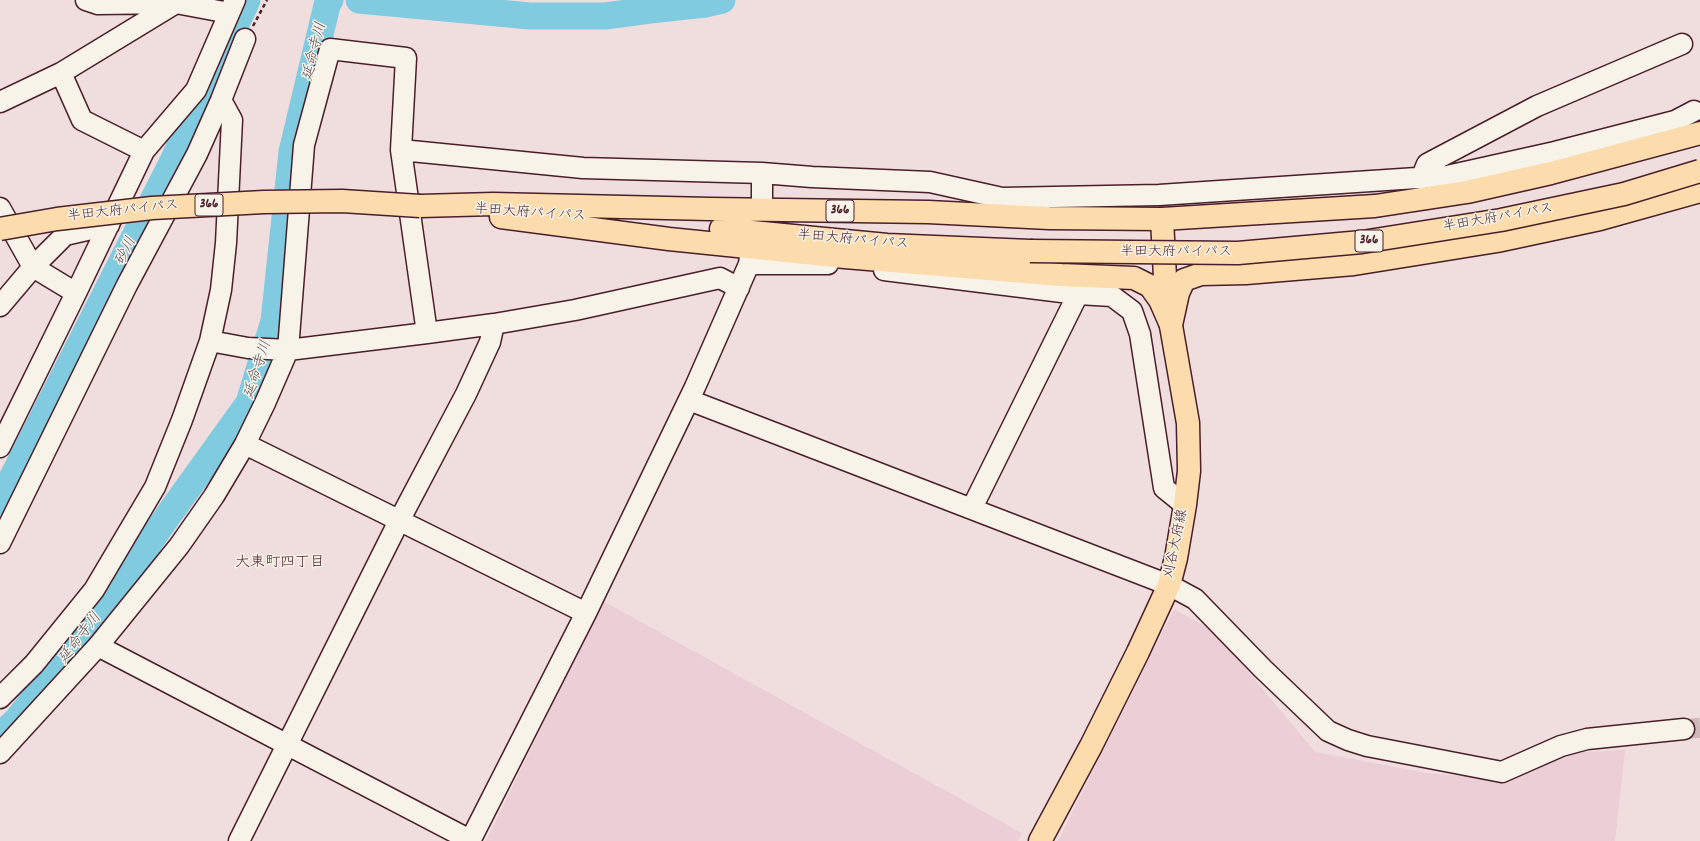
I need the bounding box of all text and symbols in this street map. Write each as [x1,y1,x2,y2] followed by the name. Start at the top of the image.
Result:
[300,21,332,83] water label: 延命寺川
[195,194,223,216] road number: 366
[66,198,180,226] street label: 半田大府パイパス
[826,200,854,222] road number: 366
[1441,201,1555,237] street label: 半田大府パイパス
[474,202,586,226] street label: 半田大府パイパス
[796,228,910,254] street label: 半田大府パイパス
[1355,230,1383,252] road number: 366
[112,235,142,269] water label: 砂川
[1120,245,1232,261] street label: 半田大府パイパス
[241,339,277,401] water label: 延命寺川
[1162,508,1192,580] street label: 刈谷大府線
[235,555,325,573] district label: 大東町四丁目
[55,610,107,668] water label: 延命寺川

